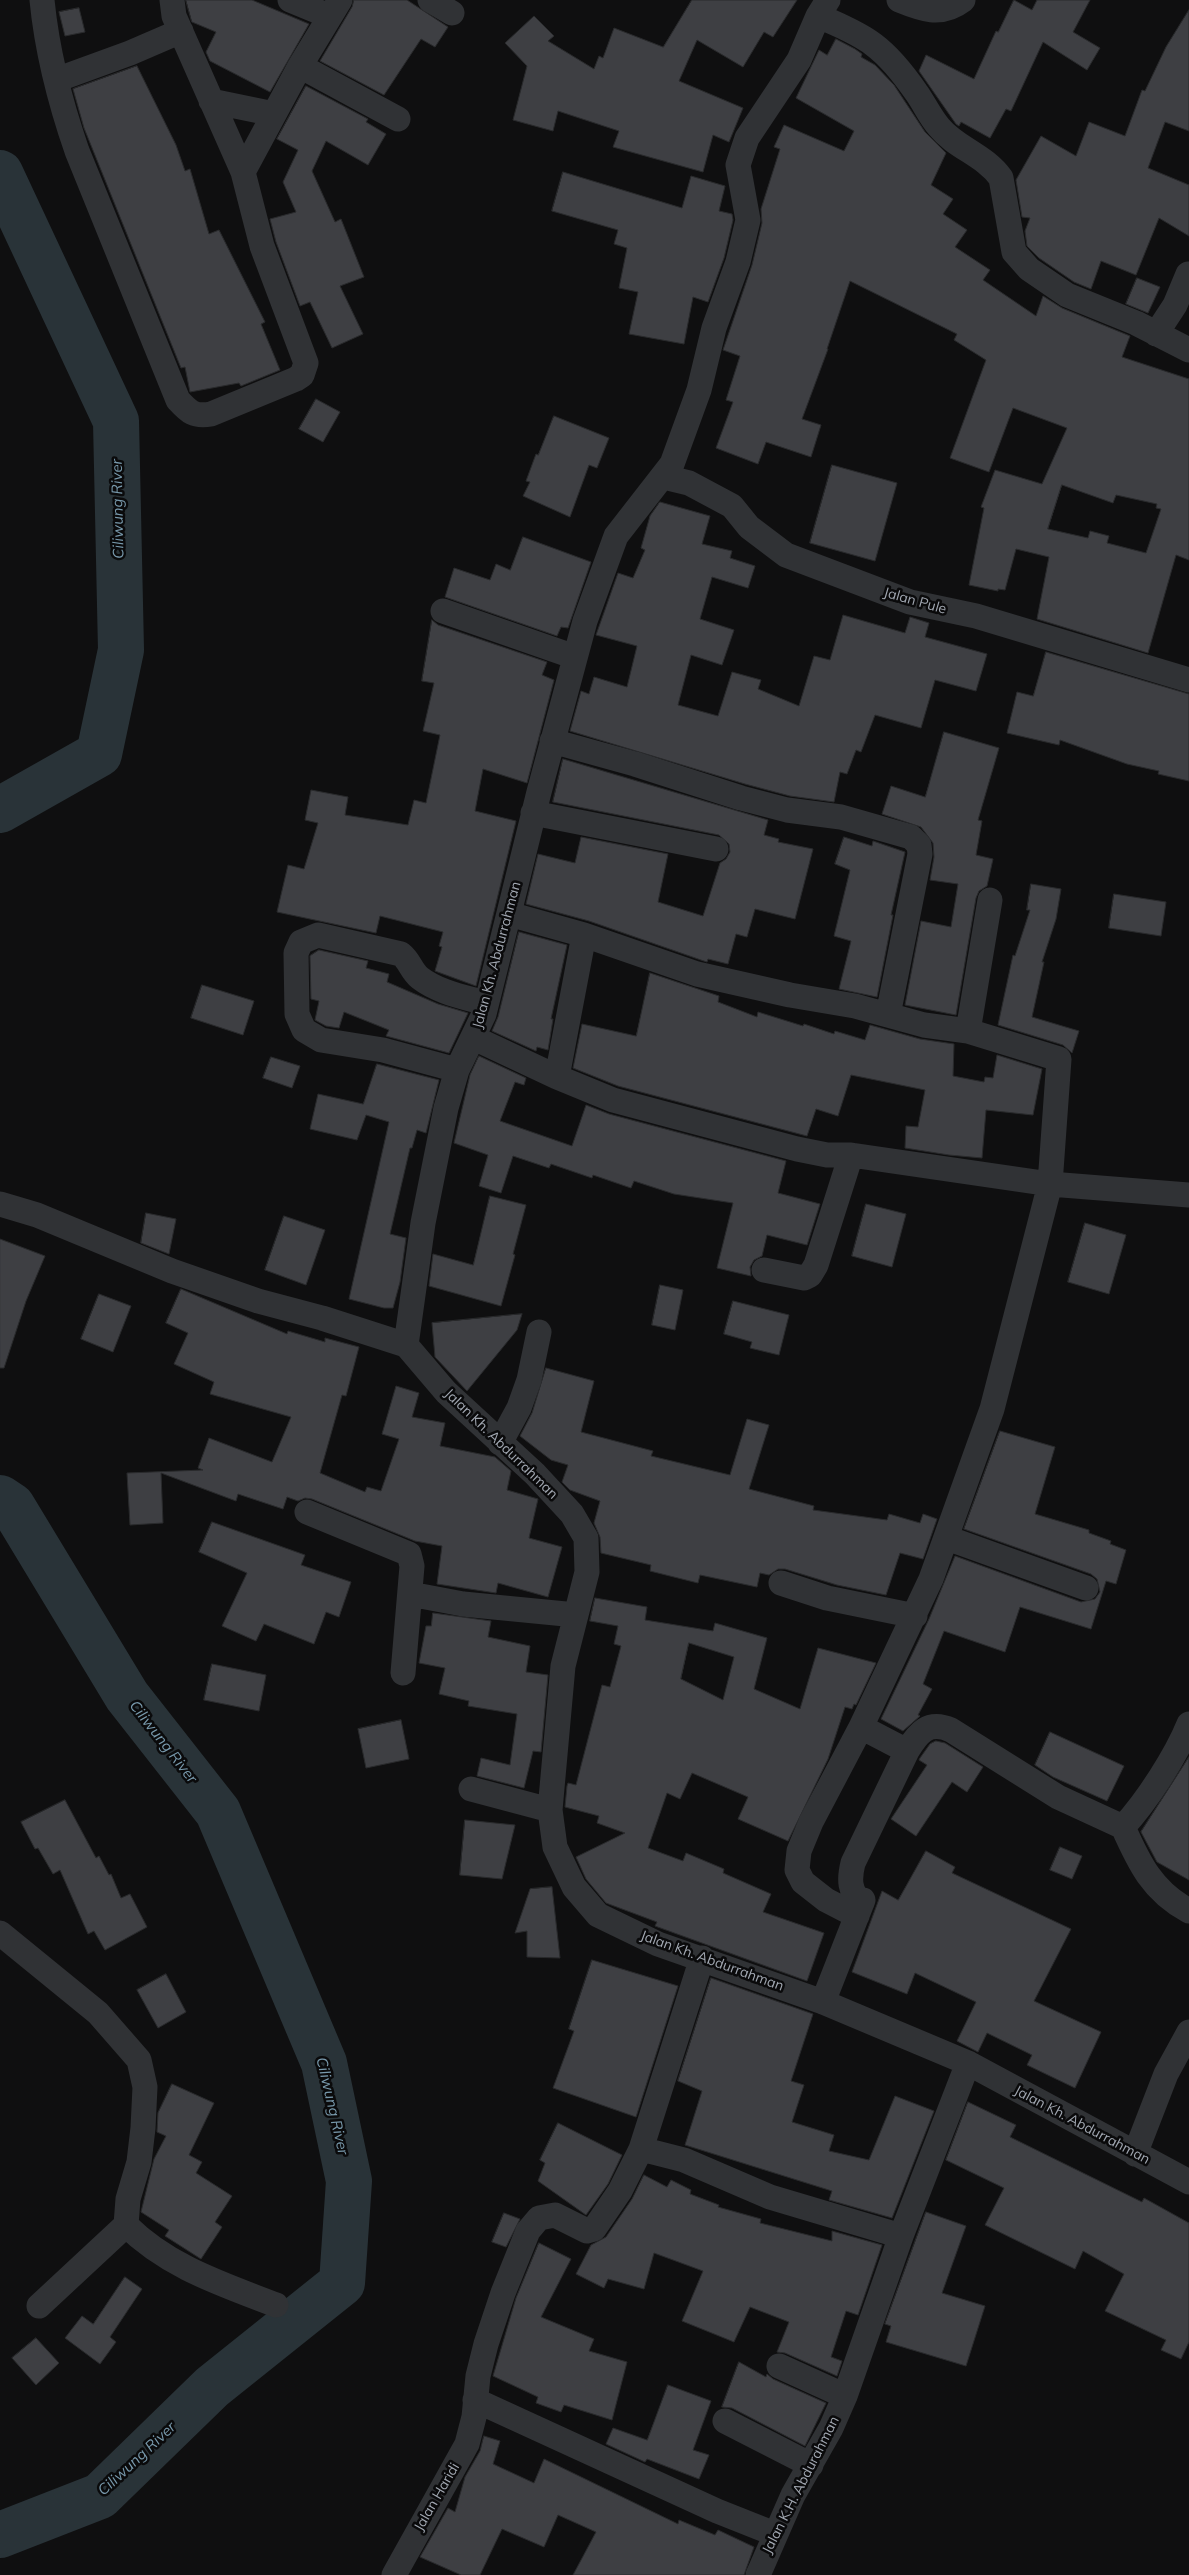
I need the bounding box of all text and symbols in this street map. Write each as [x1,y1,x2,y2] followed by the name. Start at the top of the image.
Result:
[108,459,128,559] water label: Ciliwung River
[882,584,948,618] street label: Jalan Pule
[469,880,525,1030] street label: Jalan Kh. Abdurrahman
[441,1385,561,1503] street label: Jalan Kh. Abdurrahman
[125,1697,201,1787] water label: Ciliwung River
[638,1927,786,1995] street label: Jalan Kh. Abdurrahman
[312,2055,352,2157] water label: Ciliwung River
[1011,2082,1153,2168] street label: Jalan Kh. Abdurrahman
[759,2413,843,2557] street label: Jalan K.H. Abdurahman
[94,2418,180,2500] water label: Ciliwung River
[411,2460,463,2534] street label: Jalan Haridi

